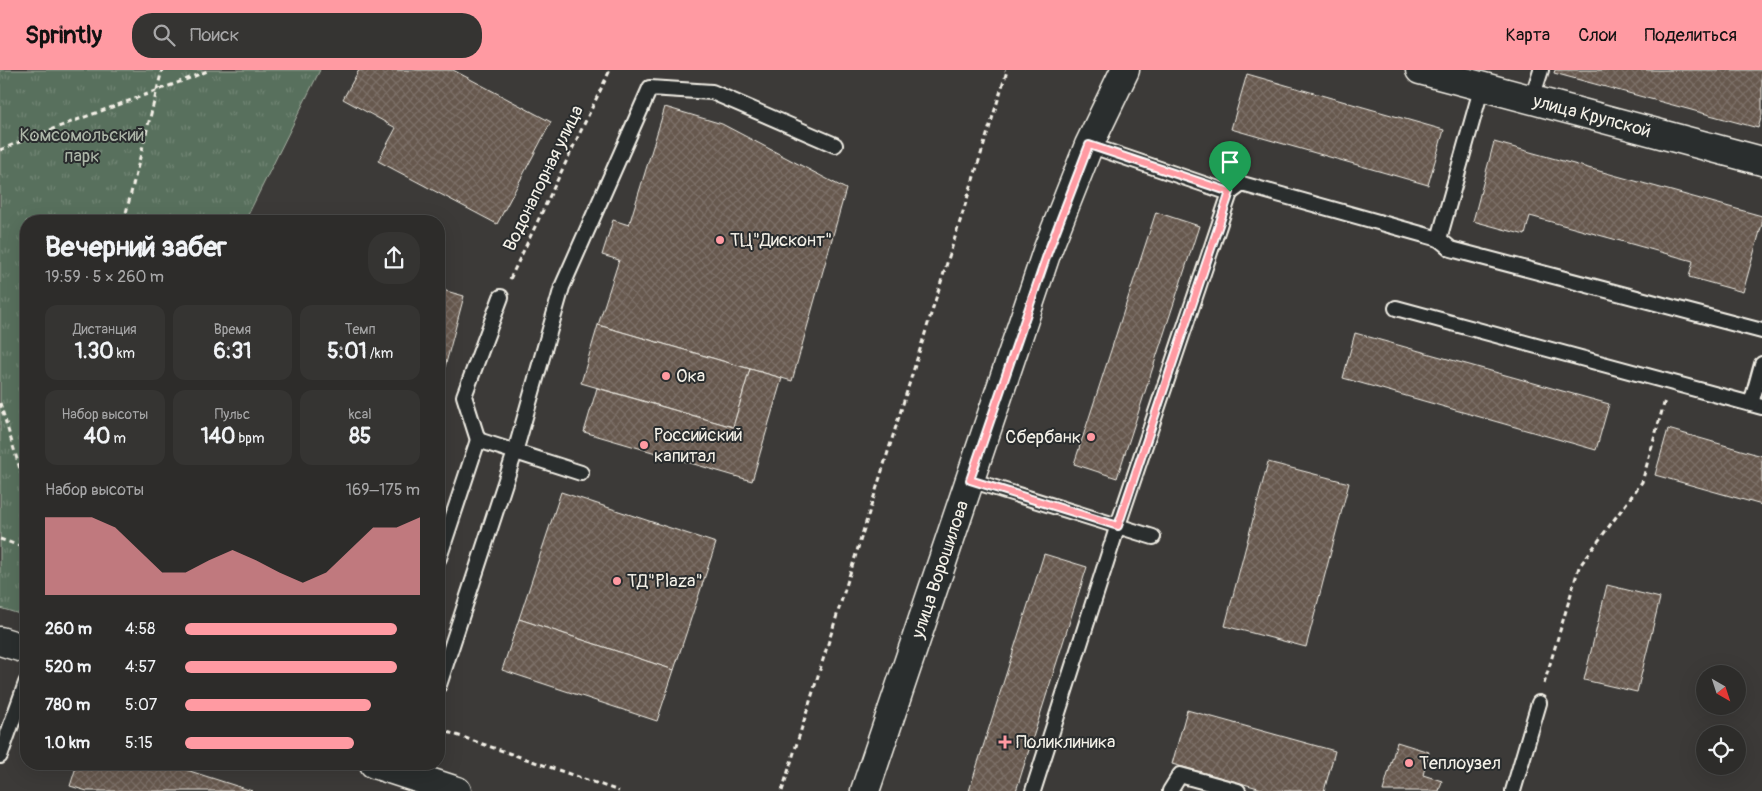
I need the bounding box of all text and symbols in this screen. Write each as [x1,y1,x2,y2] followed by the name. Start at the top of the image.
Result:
[132,13,482,58] search box
[25,21,102,50] text: Sprintly
[150,21,178,49] icon: search
[190,23,239,47] text: Поиск
[1506,24,1550,47] text: Карта
[1578,24,1616,47] text: Слои
[1644,24,1737,47] text: Поделиться
[1529,89,1653,143] street label: улица Крупской
[498,101,589,255] street label: Водонапорная улица
[19,124,145,168] park label: Комсомольский парк
[1209,141,1251,192] pin
[1216,148,1244,176] icon: arrive
[730,229,832,252] place label: ТЦ"Дисконт"
[45,230,227,265] text: Вечерний забег
[368,232,420,284] button: share
[714,234,726,246] marker: ТЦ"Дисконт"
[45,267,164,287] text: 19:59 · 5 × 260 m
[73,321,137,338] text: Дистанция
[214,321,251,338] text: Время
[345,321,376,338] text: Темп
[75,338,114,365] text: 1.30
[214,338,251,365] text: 6:31
[327,338,367,365] text: 5:01
[114,345,135,362] text: km
[367,345,393,362] text: /km
[676,365,705,388] place label: Ока
[660,370,672,382] marker: Ока
[61,406,148,423] text: Набор высоты
[215,406,250,423] text: Пульс
[349,406,372,423] text: kcal
[84,423,110,450] text: 40
[201,423,235,450] text: 140
[349,423,371,450] text: 85
[654,424,743,468] place label: Российский капитал
[1005,426,1081,449] place label: Сбербанк
[110,430,126,447] text: m
[235,430,264,447] text: bpm
[1085,431,1097,443] marker: Сбербанк
[638,439,650,451] marker: Российский капитал
[45,480,144,500] text: Набор высоты
[346,480,420,500] text: 169–175 m
[906,498,974,642] street label: улица Ворошилова
[627,570,703,593] place label: ТД"Plaza"
[611,575,623,587] marker: ТД"Plaza"
[45,619,92,639] text: 260 m
[125,619,155,639] text: 4:58
[45,657,91,677] text: 520 m
[125,657,156,677] text: 4:57
[1696,665,1746,715] north arrow
[1696,665,1746,775] map controls
[45,695,90,715] text: 780 m
[125,695,157,715] text: 5:07
[1696,725,1746,775] button: locate
[1016,731,1115,754] place label: Поликлиника
[45,733,90,753] text: 1.0 km
[125,733,153,753] text: 5:15
[998,735,1012,749] marker: Поликлиника
[1419,752,1501,775] place label: Теплоузел
[1403,757,1415,769] marker: Теплоузел

